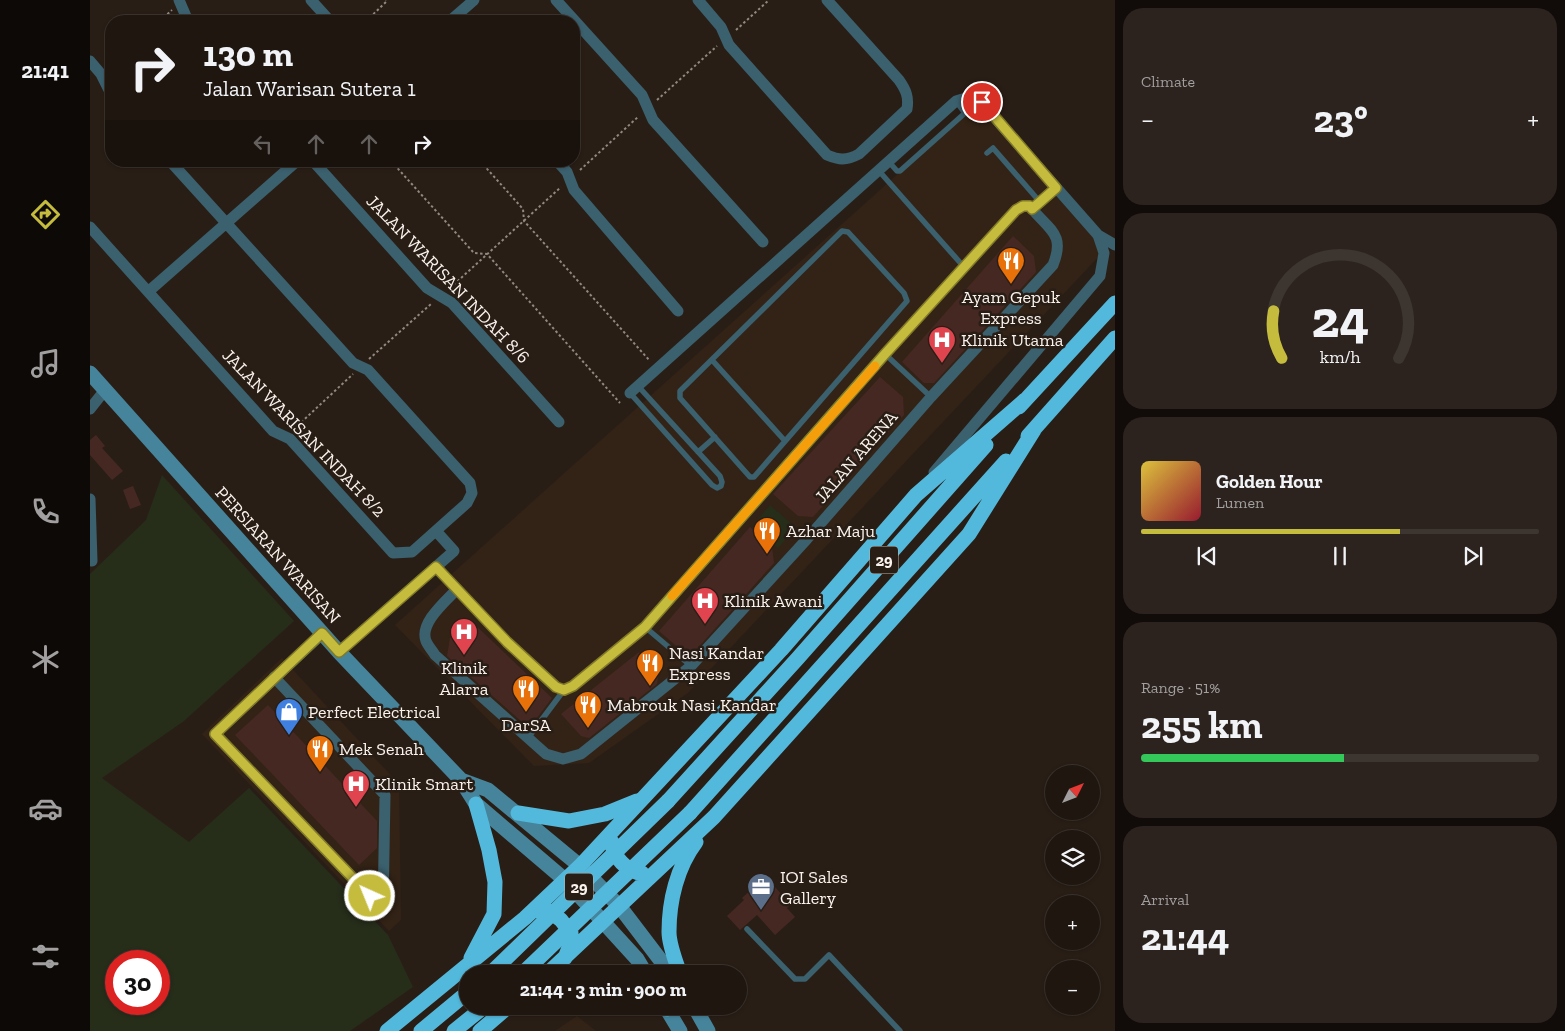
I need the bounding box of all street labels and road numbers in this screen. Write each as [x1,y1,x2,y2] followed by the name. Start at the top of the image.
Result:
[362,190,534,368] street label: JALAN WARISAN INDAH 8/6
[218,344,390,522] street label: JALAN WARISAN INDAH 8/2
[810,406,902,508] street label: JALAN ARENA
[211,482,345,628] street label: PERSIARAN WARISAN
[870,546,898,574] road number: 29
[565,874,593,900] road number: 29

